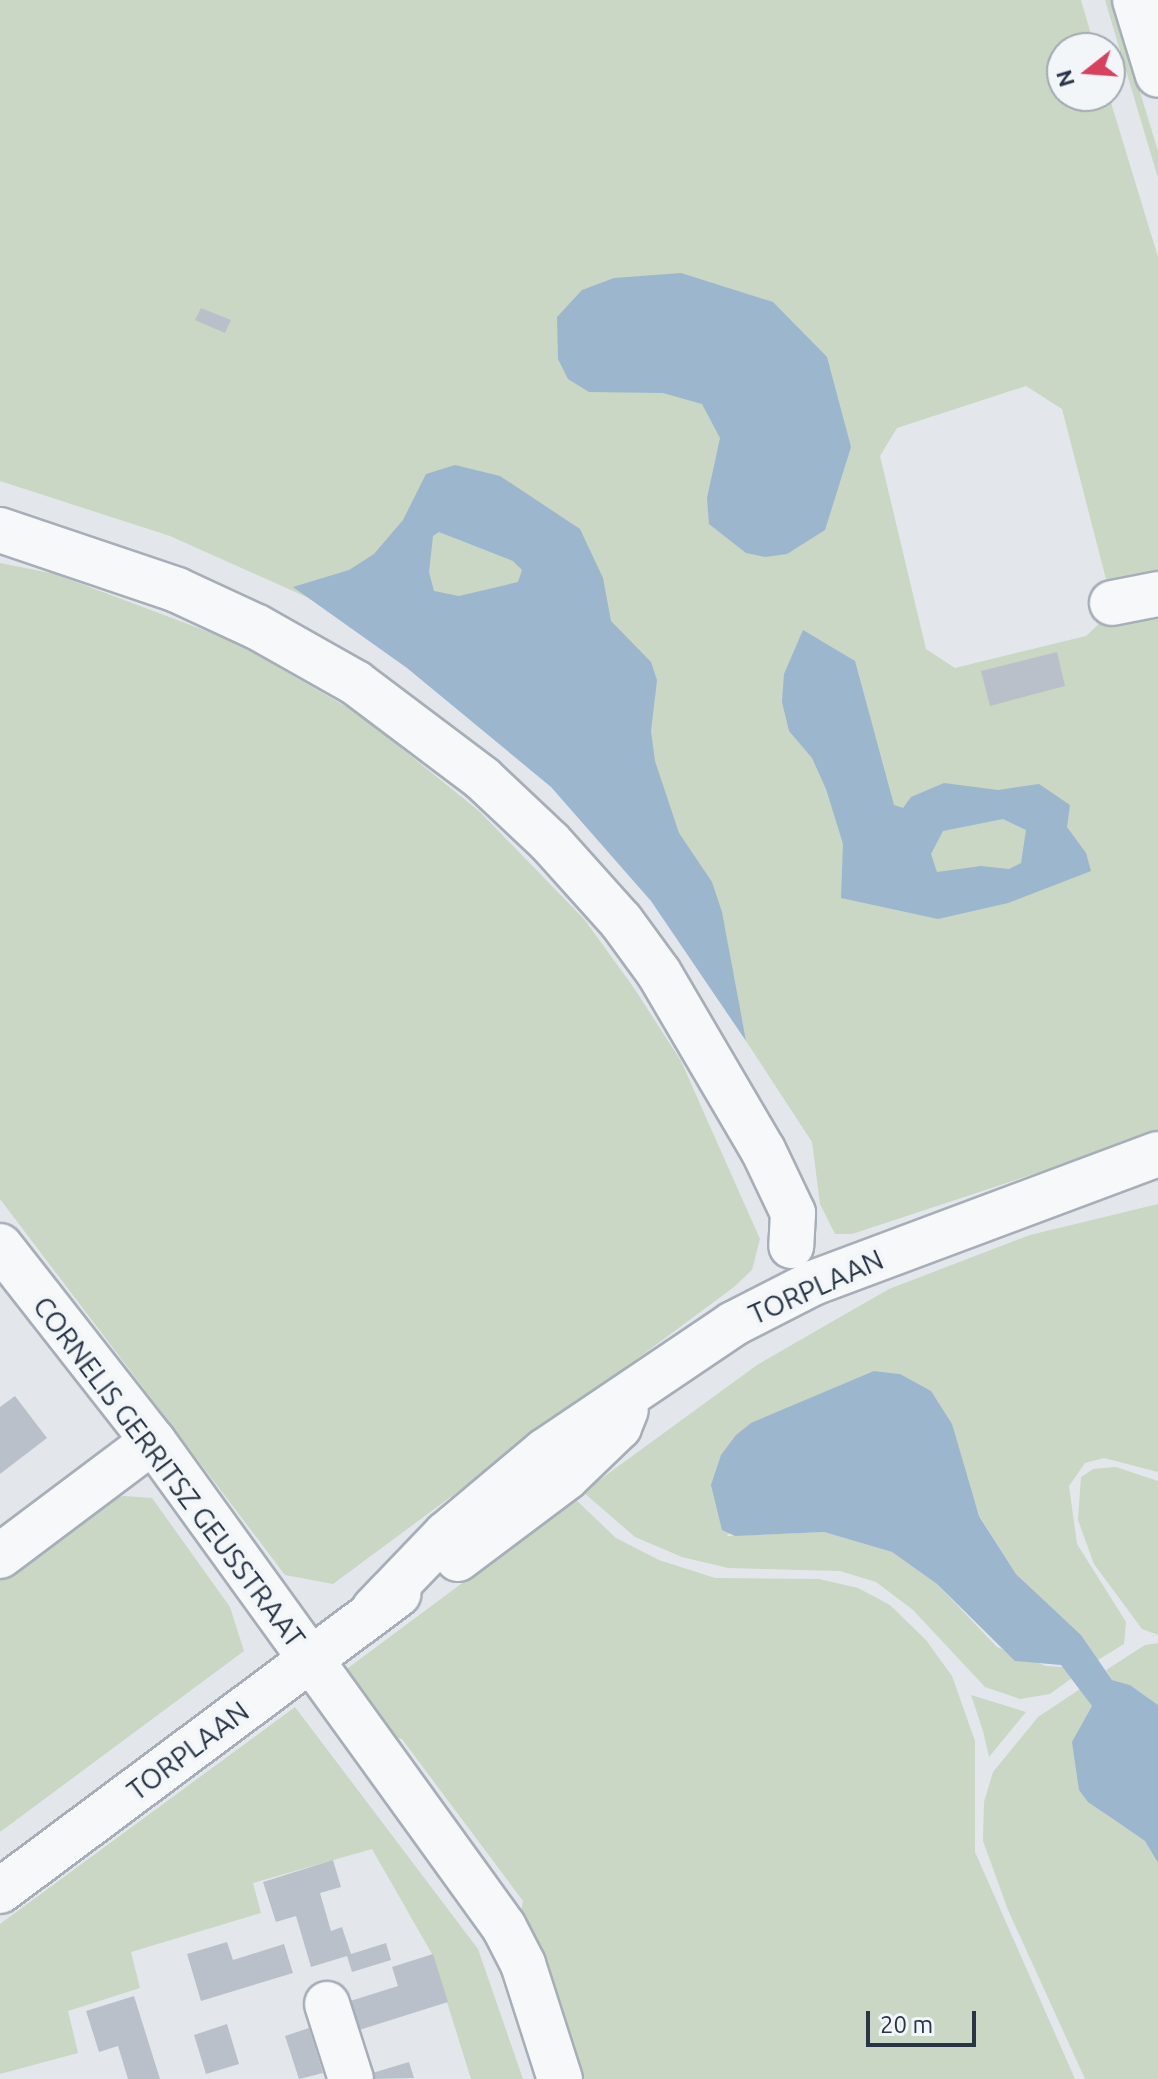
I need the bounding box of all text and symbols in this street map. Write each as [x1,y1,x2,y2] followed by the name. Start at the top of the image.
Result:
[1046,32,1126,112] north arrow
[1050,67,1079,90] text: N
[744,1242,888,1332] street label: TORPLAAN
[26,1290,312,1654] street label: CORNELIS GERRITSZ GEUSSTRAAT
[121,1694,255,1808] street label: TORPLAAN
[870,1995,980,2045] scale bar
[880,2011,933,2038] text: 20 m

